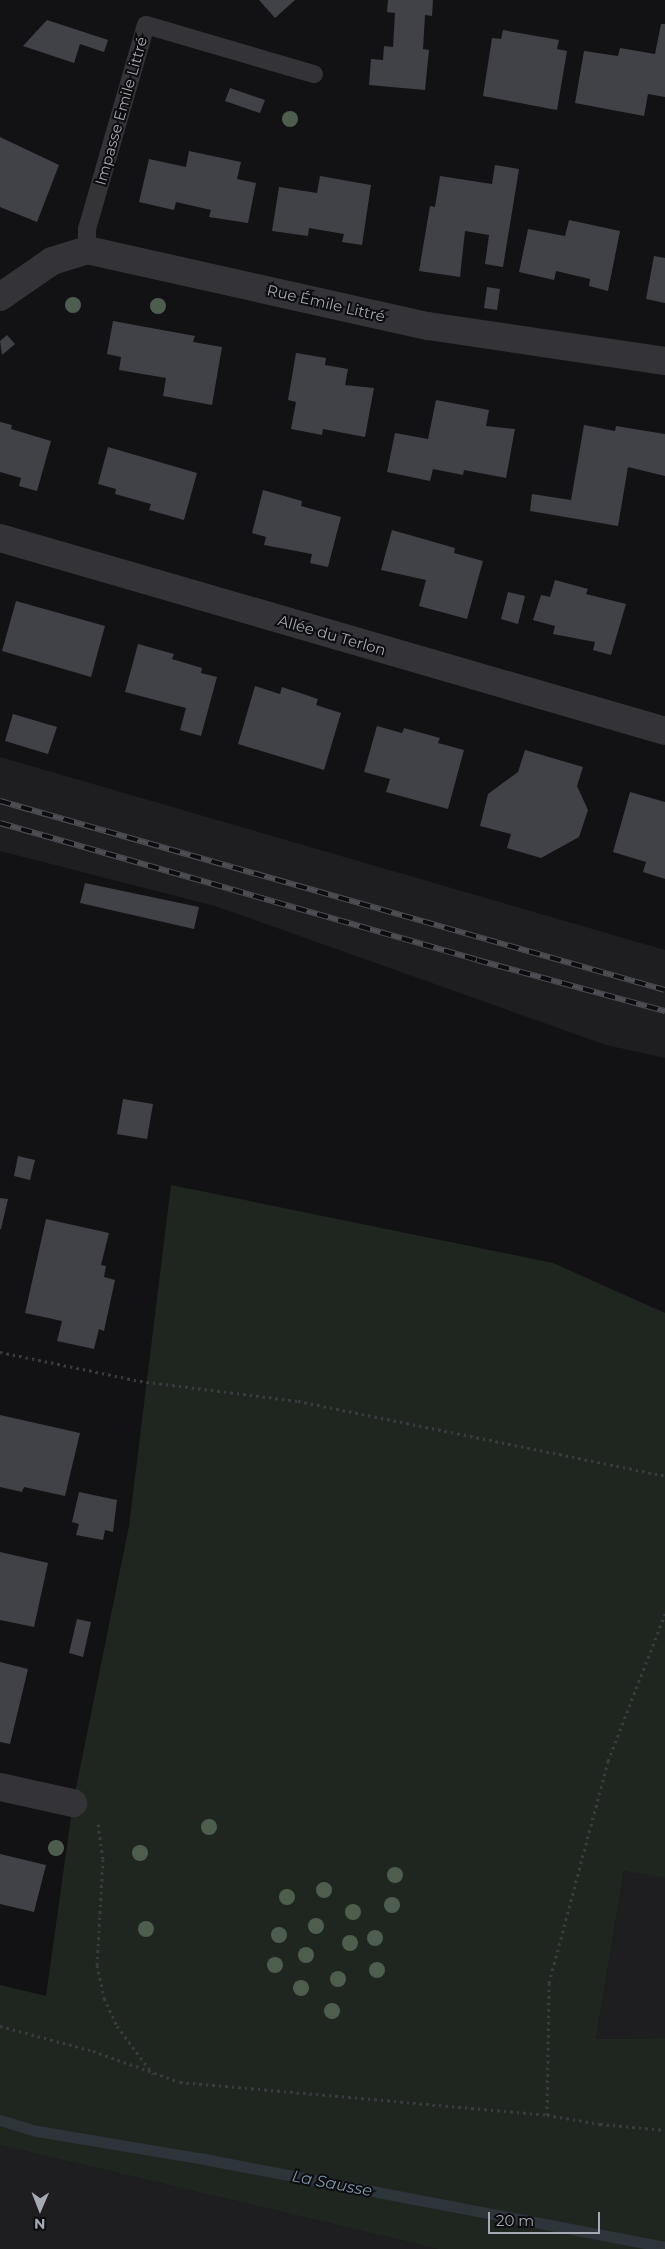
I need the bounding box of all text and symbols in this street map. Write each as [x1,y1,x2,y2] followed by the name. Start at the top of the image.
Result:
[91,35,151,187] street label: Impasse Emile Littré
[265,281,387,325] street label: Rue Émile Littré
[276,611,388,659] street label: Allée du Terlon
[290,2167,374,2201] water label: La Sausse
[15,2184,65,2234] north arrow
[490,2202,602,2234] scale bar
[496,2211,534,2230] text: 20 m
[34,2215,46,2233] text: N

